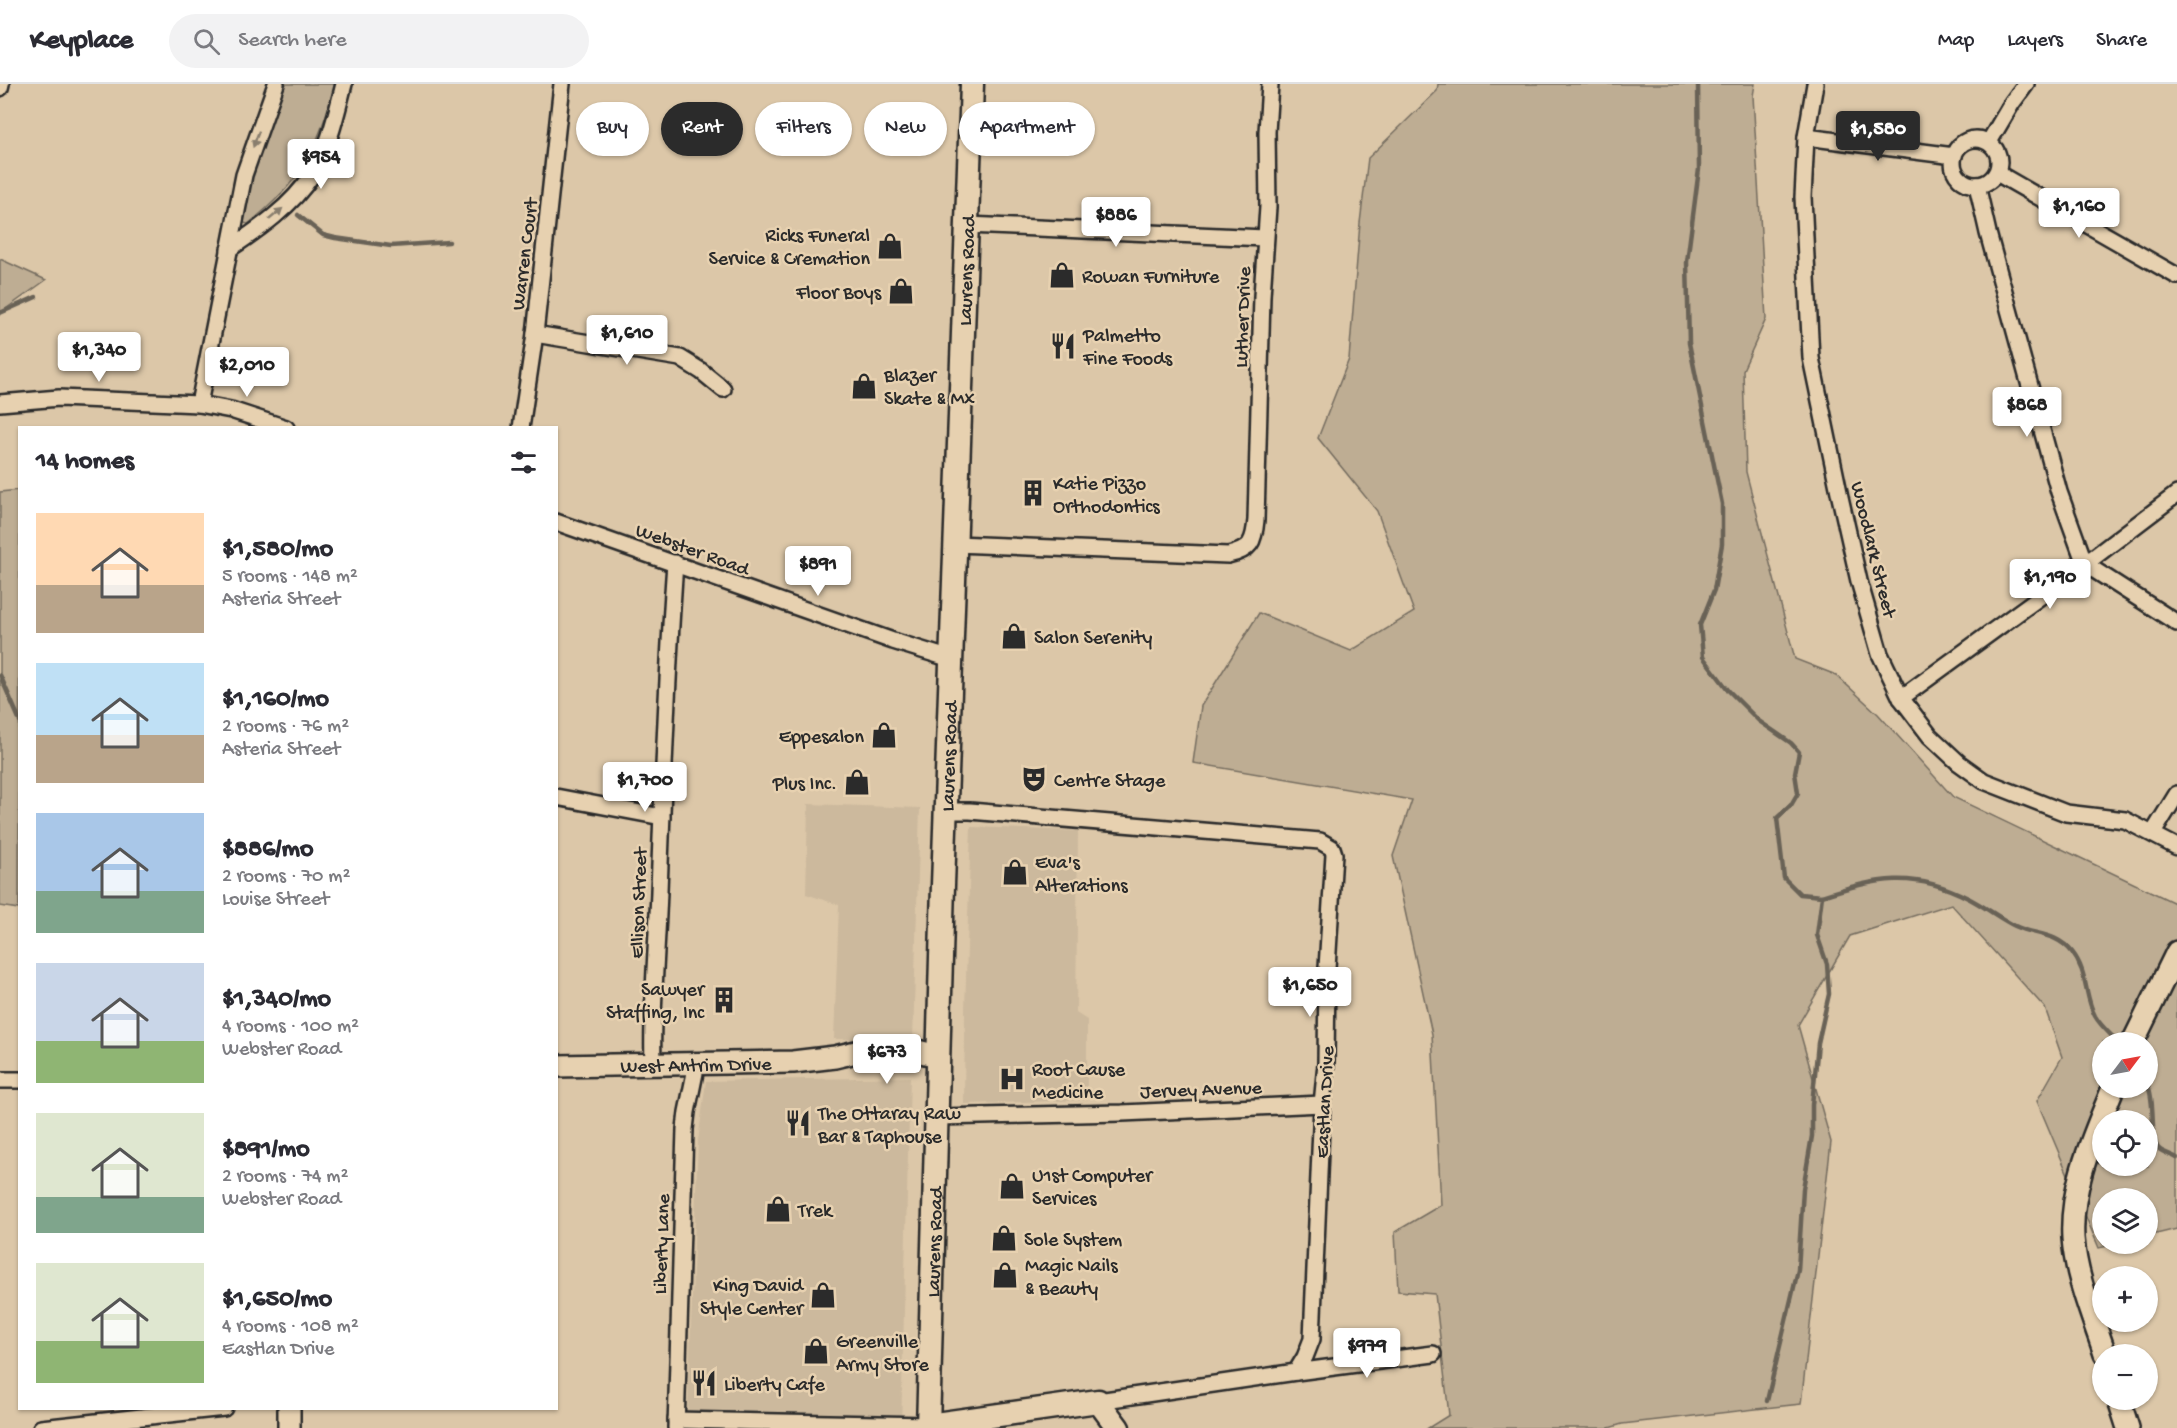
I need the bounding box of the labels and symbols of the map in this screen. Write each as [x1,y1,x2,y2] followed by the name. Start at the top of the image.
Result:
[1829,111,1927,162] pin: $1,580
[251,130,261,148] one-way arrow
[285,139,357,190] pin: $954
[2030,188,2128,239] pin: $1,160
[508,195,545,312] street label: Warren Court
[1080,197,1152,248] pin: $886
[268,207,284,220] one-way arrow
[955,213,982,326] street label: Laurens Road
[708,226,870,272] place label: Ricks Funeral Service & Cremation
[875,231,905,261] shop icon: Ricks Funeral Service & Cremation
[1047,260,1077,290] shop icon: Rowan Furniture
[1231,265,1258,368] street label: Luther Drive
[1082,267,1220,290] place label: Rowan Furniture
[886,276,916,306] shop icon: Floor Boys
[795,283,882,306] place label: Floor Boys
[578,315,676,366] pin: $1,610
[1082,326,1173,372] place label: Palmetto Fine Foods
[1048,331,1078,361] restaurant icon: Palmetto Fine Foods
[50,332,148,383] pin: $1,340
[198,347,296,398] pin: $2,010
[883,366,975,412] place label: Blazer Skate & Mx
[849,371,879,401] shop icon: Blazer Skate & Mx
[1991,387,2063,438] pin: $868
[1053,474,1160,520] place label: Katie Pizzo Orthodontics
[1018,478,1048,508] building icon: Katie Pizzo Orthodontics
[1844,480,1900,622] street label: Woodlark Street
[632,520,754,583] street label: Webster Road
[782,546,854,597] pin: $891
[2001,559,2099,610] pin: $1,190
[999,621,1029,651] shop icon: Salon Serenity
[1034,628,1152,651] place label: Salon Serenity
[938,698,965,812] street label: Laurens Road
[869,720,899,750] shop icon: Eppesalon
[779,727,864,750] place label: Eppesalon
[596,762,694,813] pin: $1,700
[1019,764,1049,794] theatre icon: Centre Stage
[842,767,872,797] shop icon: Plus Inc.
[1054,771,1166,794] place label: Centre Stage
[772,774,837,797] place label: Plus Inc.
[627,845,654,959] street label: Ellison Street
[1035,853,1128,899] place label: Eva's Alterations
[1000,857,1030,887] shop icon: Eva's Alterations
[1261,967,1359,1018] pin: $1,650
[606,980,706,1026] place label: Sawyer Staffing, Inc
[709,985,739,1015] building icon: Sawyer Staffing, Inc
[2092,1032,2158,1098] north arrow
[851,1034,923,1085] pin: $673
[1312,1045,1341,1159] street label: Eastlan Drive
[620,1054,772,1080] street label: West Antrim Drive
[1032,1060,1126,1106] place label: Root Cause Medicine
[997,1064,1027,1094] hospital icon: Root Cause Medicine
[1140,1078,1263,1105] street label: Jervey Avenue
[817,1104,961,1150] place label: The Ottaray Raw Bar & Taphouse
[783,1108,813,1138] restaurant icon: The Ottaray Raw Bar & Taphouse
[1032,1166,1154,1212] place label: U1st Computer Services
[997,1171,1027,1201] shop icon: U1st Computer Services
[924,1184,950,1298] street label: Laurens Road
[650,1193,677,1295] street label: Liberty Lane
[763,1194,793,1224] shop icon: Trek
[797,1201,834,1224] place label: Trek
[989,1223,1019,1253] shop icon: Sole System
[1024,1230,1122,1253] place label: Sole System
[1025,1256,1118,1302] place label: Magic Nails & Beauty
[990,1260,1020,1290] shop icon: Magic Nails & Beauty
[700,1276,805,1322] place label: King David Style Center
[808,1280,838,1310] shop icon: King David Style Center
[1331,1328,1403,1379] pin: $979
[836,1332,930,1378] place label: Greenville Army Store
[801,1336,831,1366] shop icon: Greenville Army Store
[689,1368,719,1398] restaurant icon: Liberty Cafe
[724,1375,825,1398] place label: Liberty Cafe

